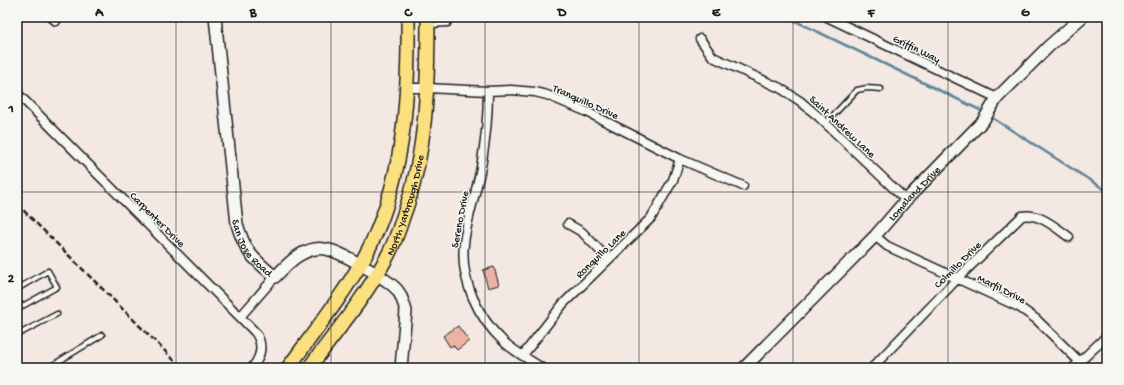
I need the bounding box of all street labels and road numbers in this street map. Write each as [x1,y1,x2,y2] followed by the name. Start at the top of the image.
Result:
[891,32,943,67] street label: Griffin Way
[550,83,620,123] street label: Tranquillo Drive
[806,94,877,161] street label: Saint Andrew Lane
[385,154,428,258] street label: North Yarbrough Drive
[887,164,944,224] street label: Lomaland Drive
[127,190,187,251] street label: Carpenter Drive
[450,190,472,249] street label: Sereno Drive
[229,219,275,281] street label: San Jose Road
[574,227,629,281] street label: Ronquillo Lane
[932,239,985,291] street label: Colmillo Drive
[975,272,1028,307] street label: Marfil Drive

